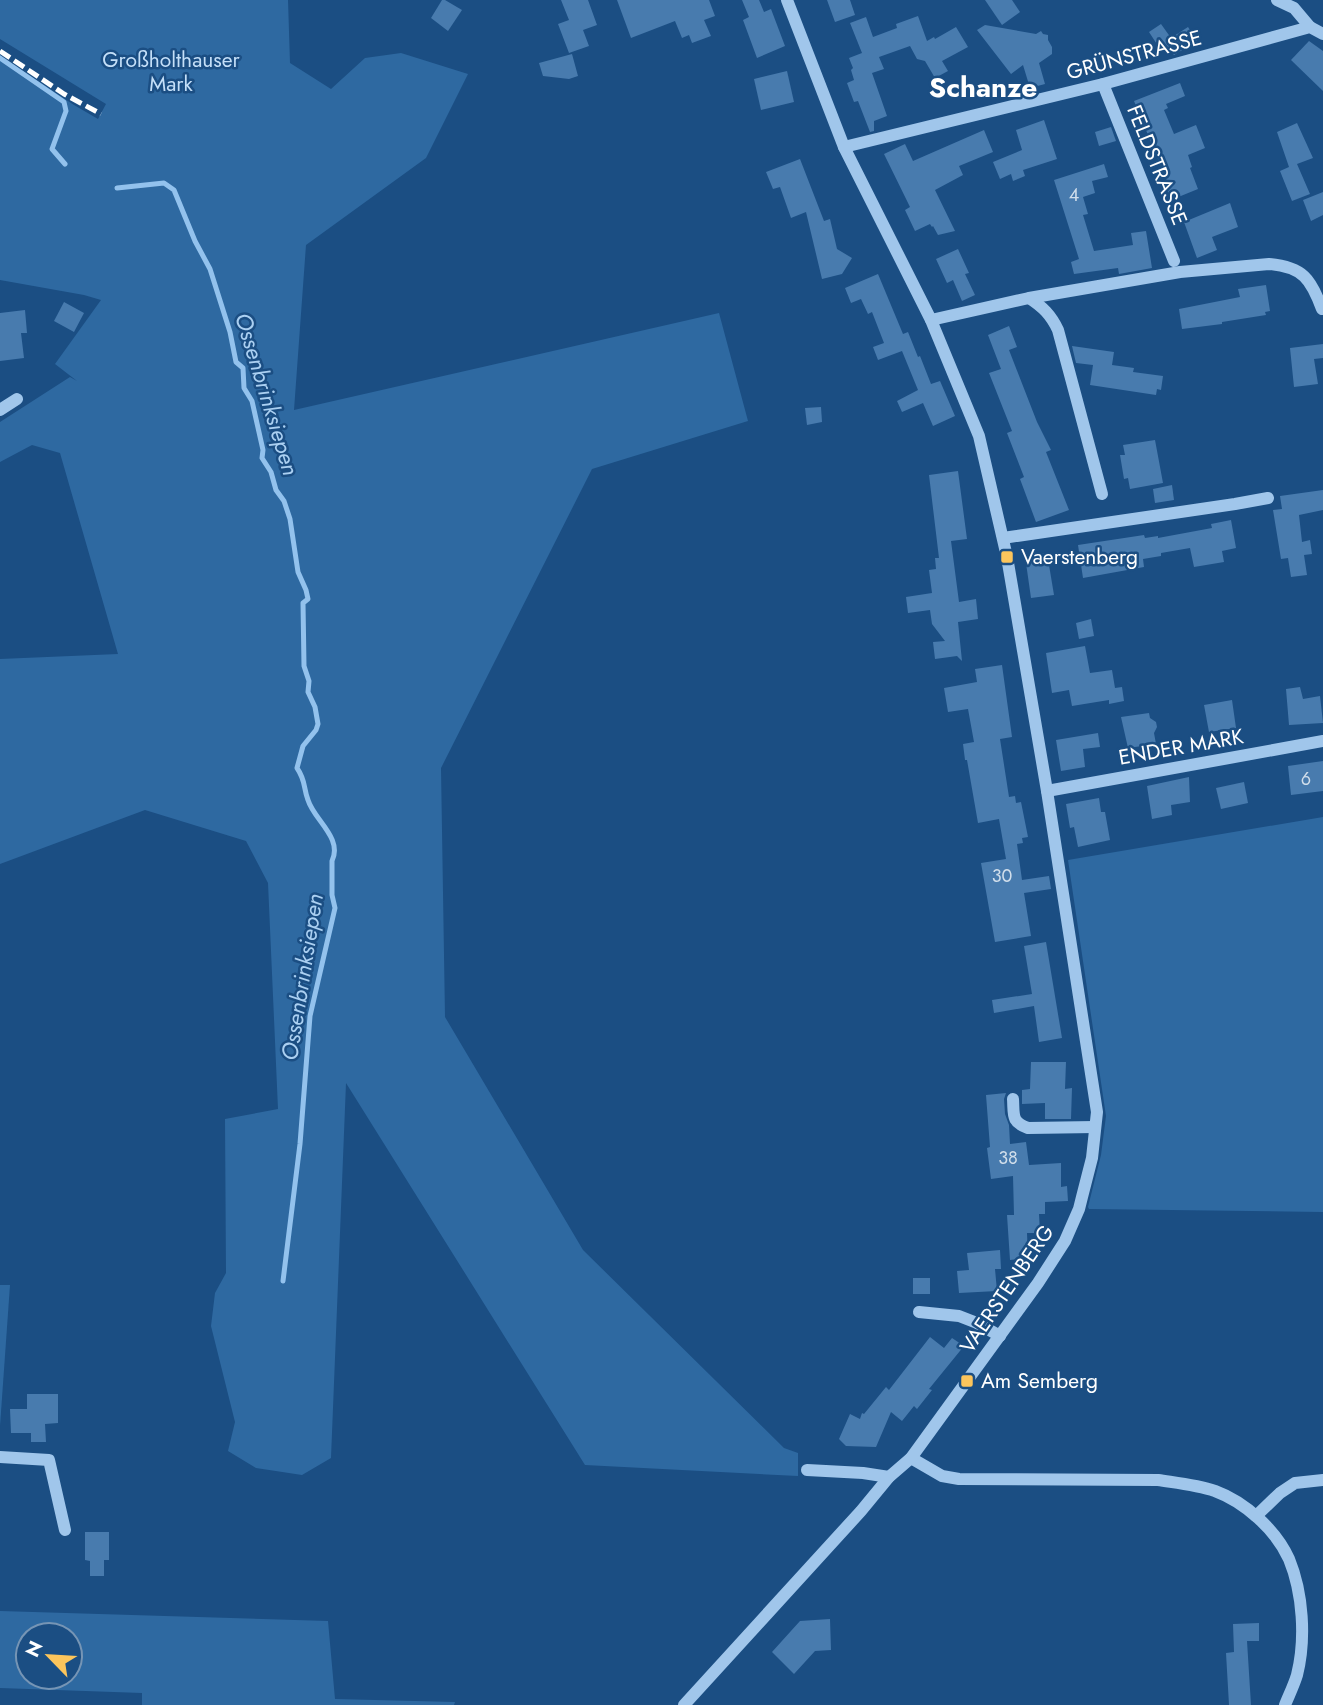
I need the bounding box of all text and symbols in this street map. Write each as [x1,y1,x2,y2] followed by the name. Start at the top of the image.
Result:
[1063,23,1205,87] street label: GRÜNSTRASSE
[102,45,241,99] park label: Großholthauser Mark
[929,67,1037,108] district label: Schanze
[1119,100,1195,230] street label: FELDSTRASSE
[1069,182,1079,208] house number: 4
[226,308,308,480] water label: Ossenbrinksiepen
[1021,542,1138,572] place label: Vaerstenberg
[999,549,1015,565] marker: Vaerstenberg
[1116,721,1246,773] street label: ENDER MARK
[1301,766,1311,792] house number: 6
[992,863,1013,889] house number: 30
[272,891,332,1063] water label: Ossenbrinksiepen
[998,1145,1018,1171] house number: 38
[953,1219,1061,1359] street label: VAERSTENBERG
[981,1366,1098,1396] place label: Am Semberg
[959,1373,975,1389] marker: Am Semberg
[14,1621,84,1691] north arrow
[19,1636,49,1662] text: N

